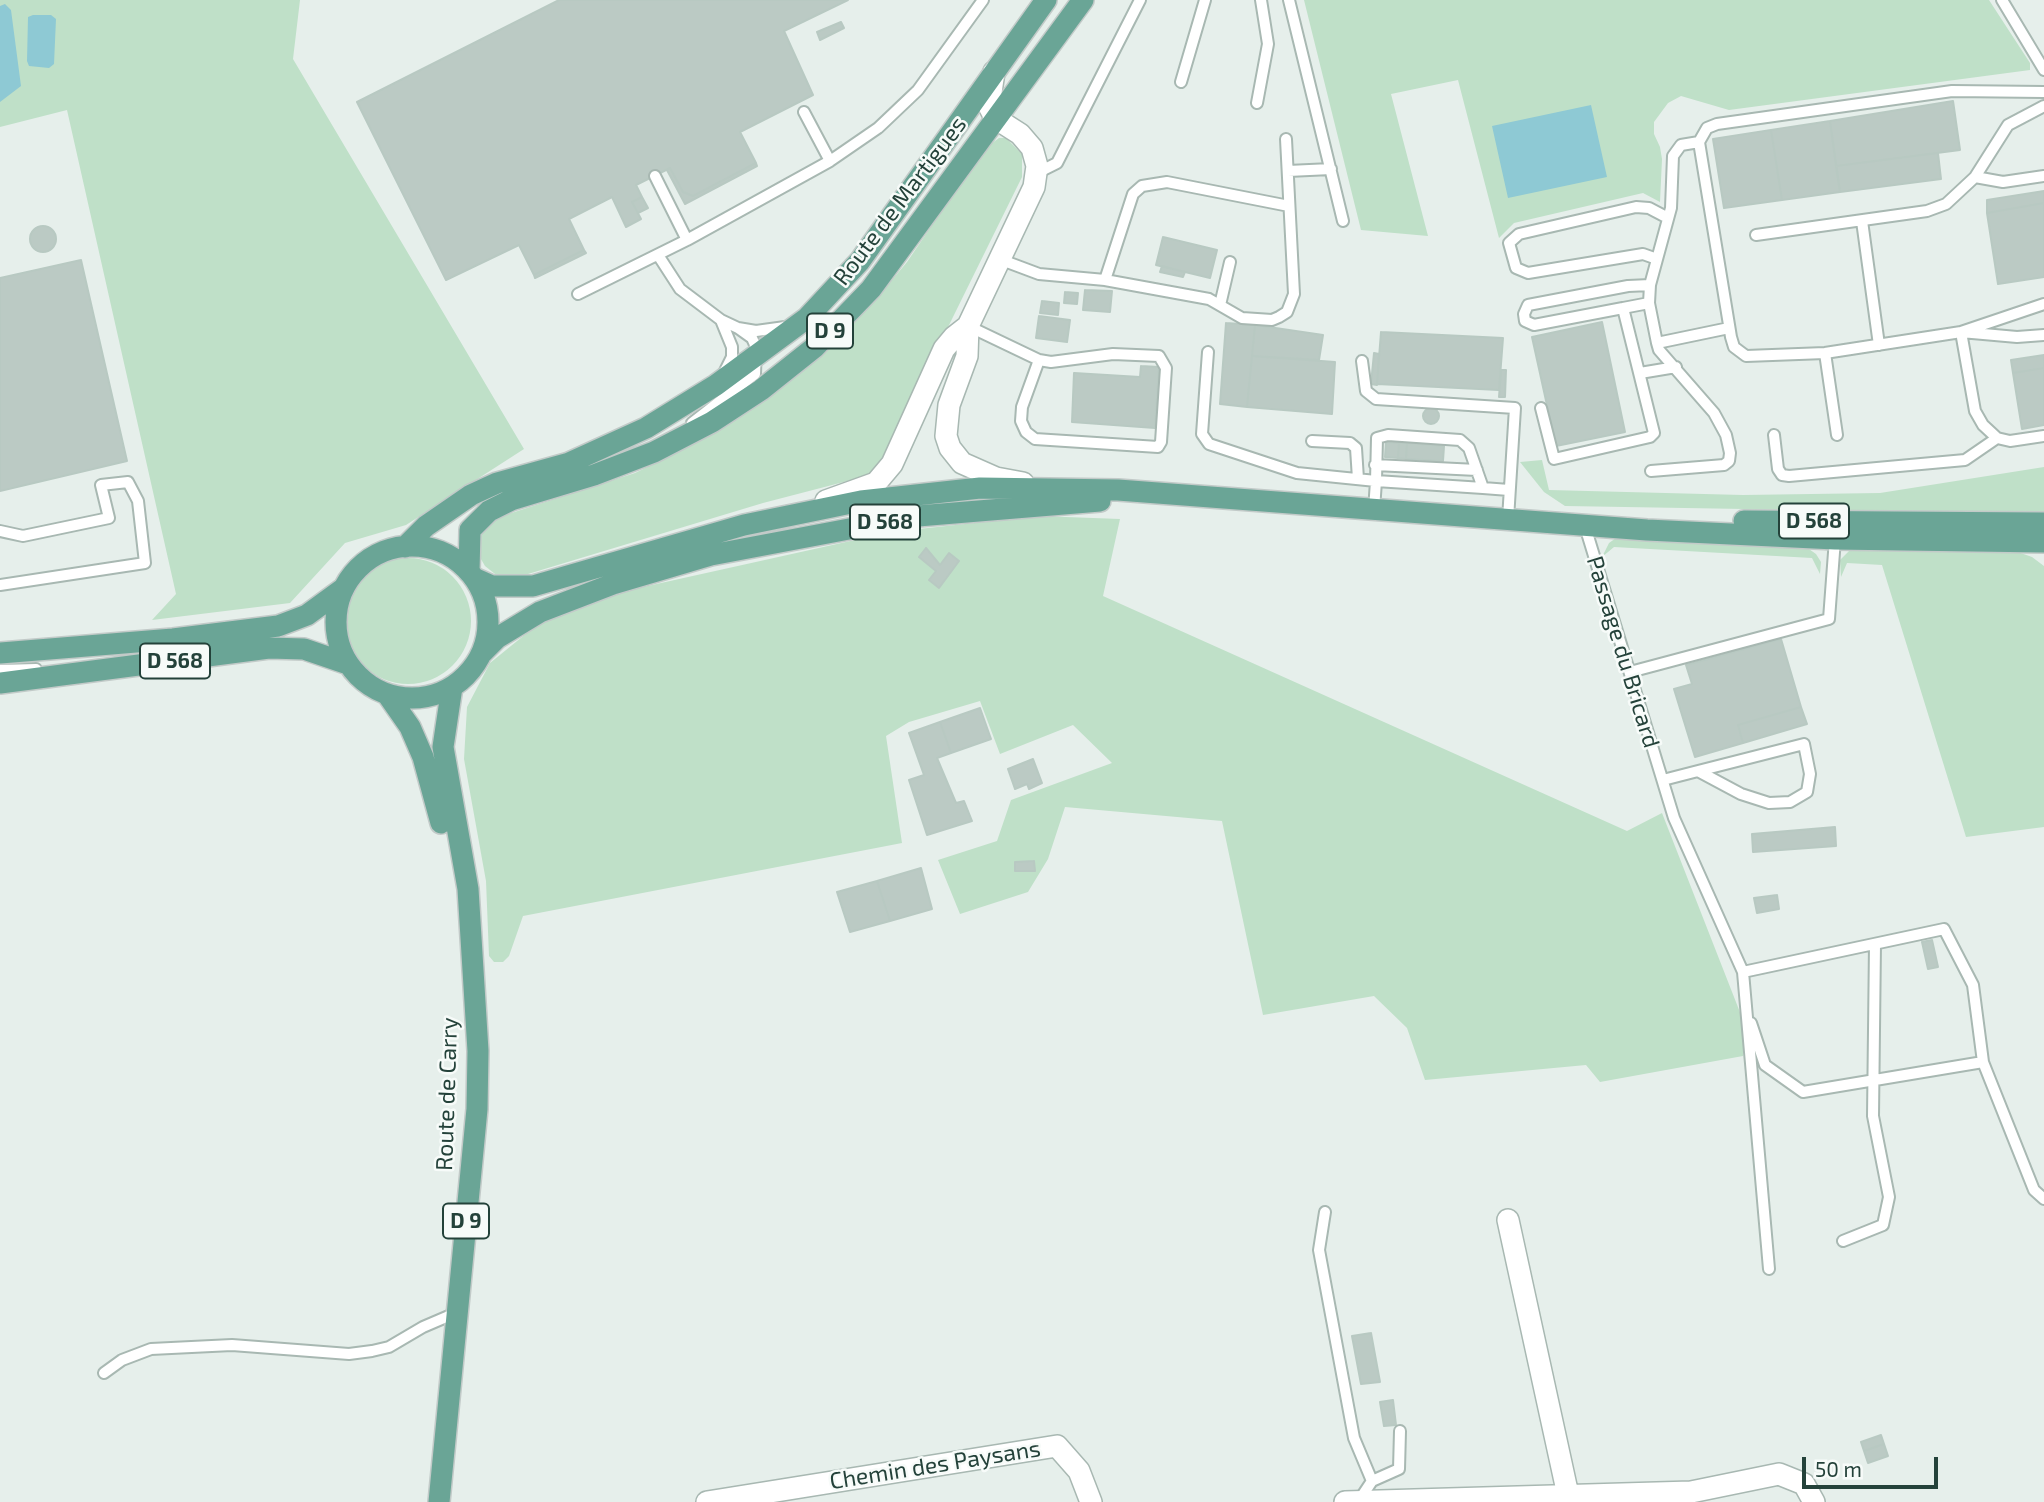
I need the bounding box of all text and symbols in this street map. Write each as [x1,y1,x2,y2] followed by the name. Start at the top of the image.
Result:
[828,111,972,291] street label: Route de Martigues
[807,314,853,348] road number: D 9
[850,504,920,540] road number: D 568
[1779,504,1849,538] road number: D 568
[1581,553,1665,751] street label: Passage du Bricard
[140,644,210,678] road number: D 568
[431,1017,463,1171] street label: Route de Carry
[443,1204,489,1238] road number: D 9
[828,1435,1042,1495] street label: Chemin des Paysans
[1806,1442,1942,1486] scale bar
[1815,1456,1862,1481] text: 50 m

